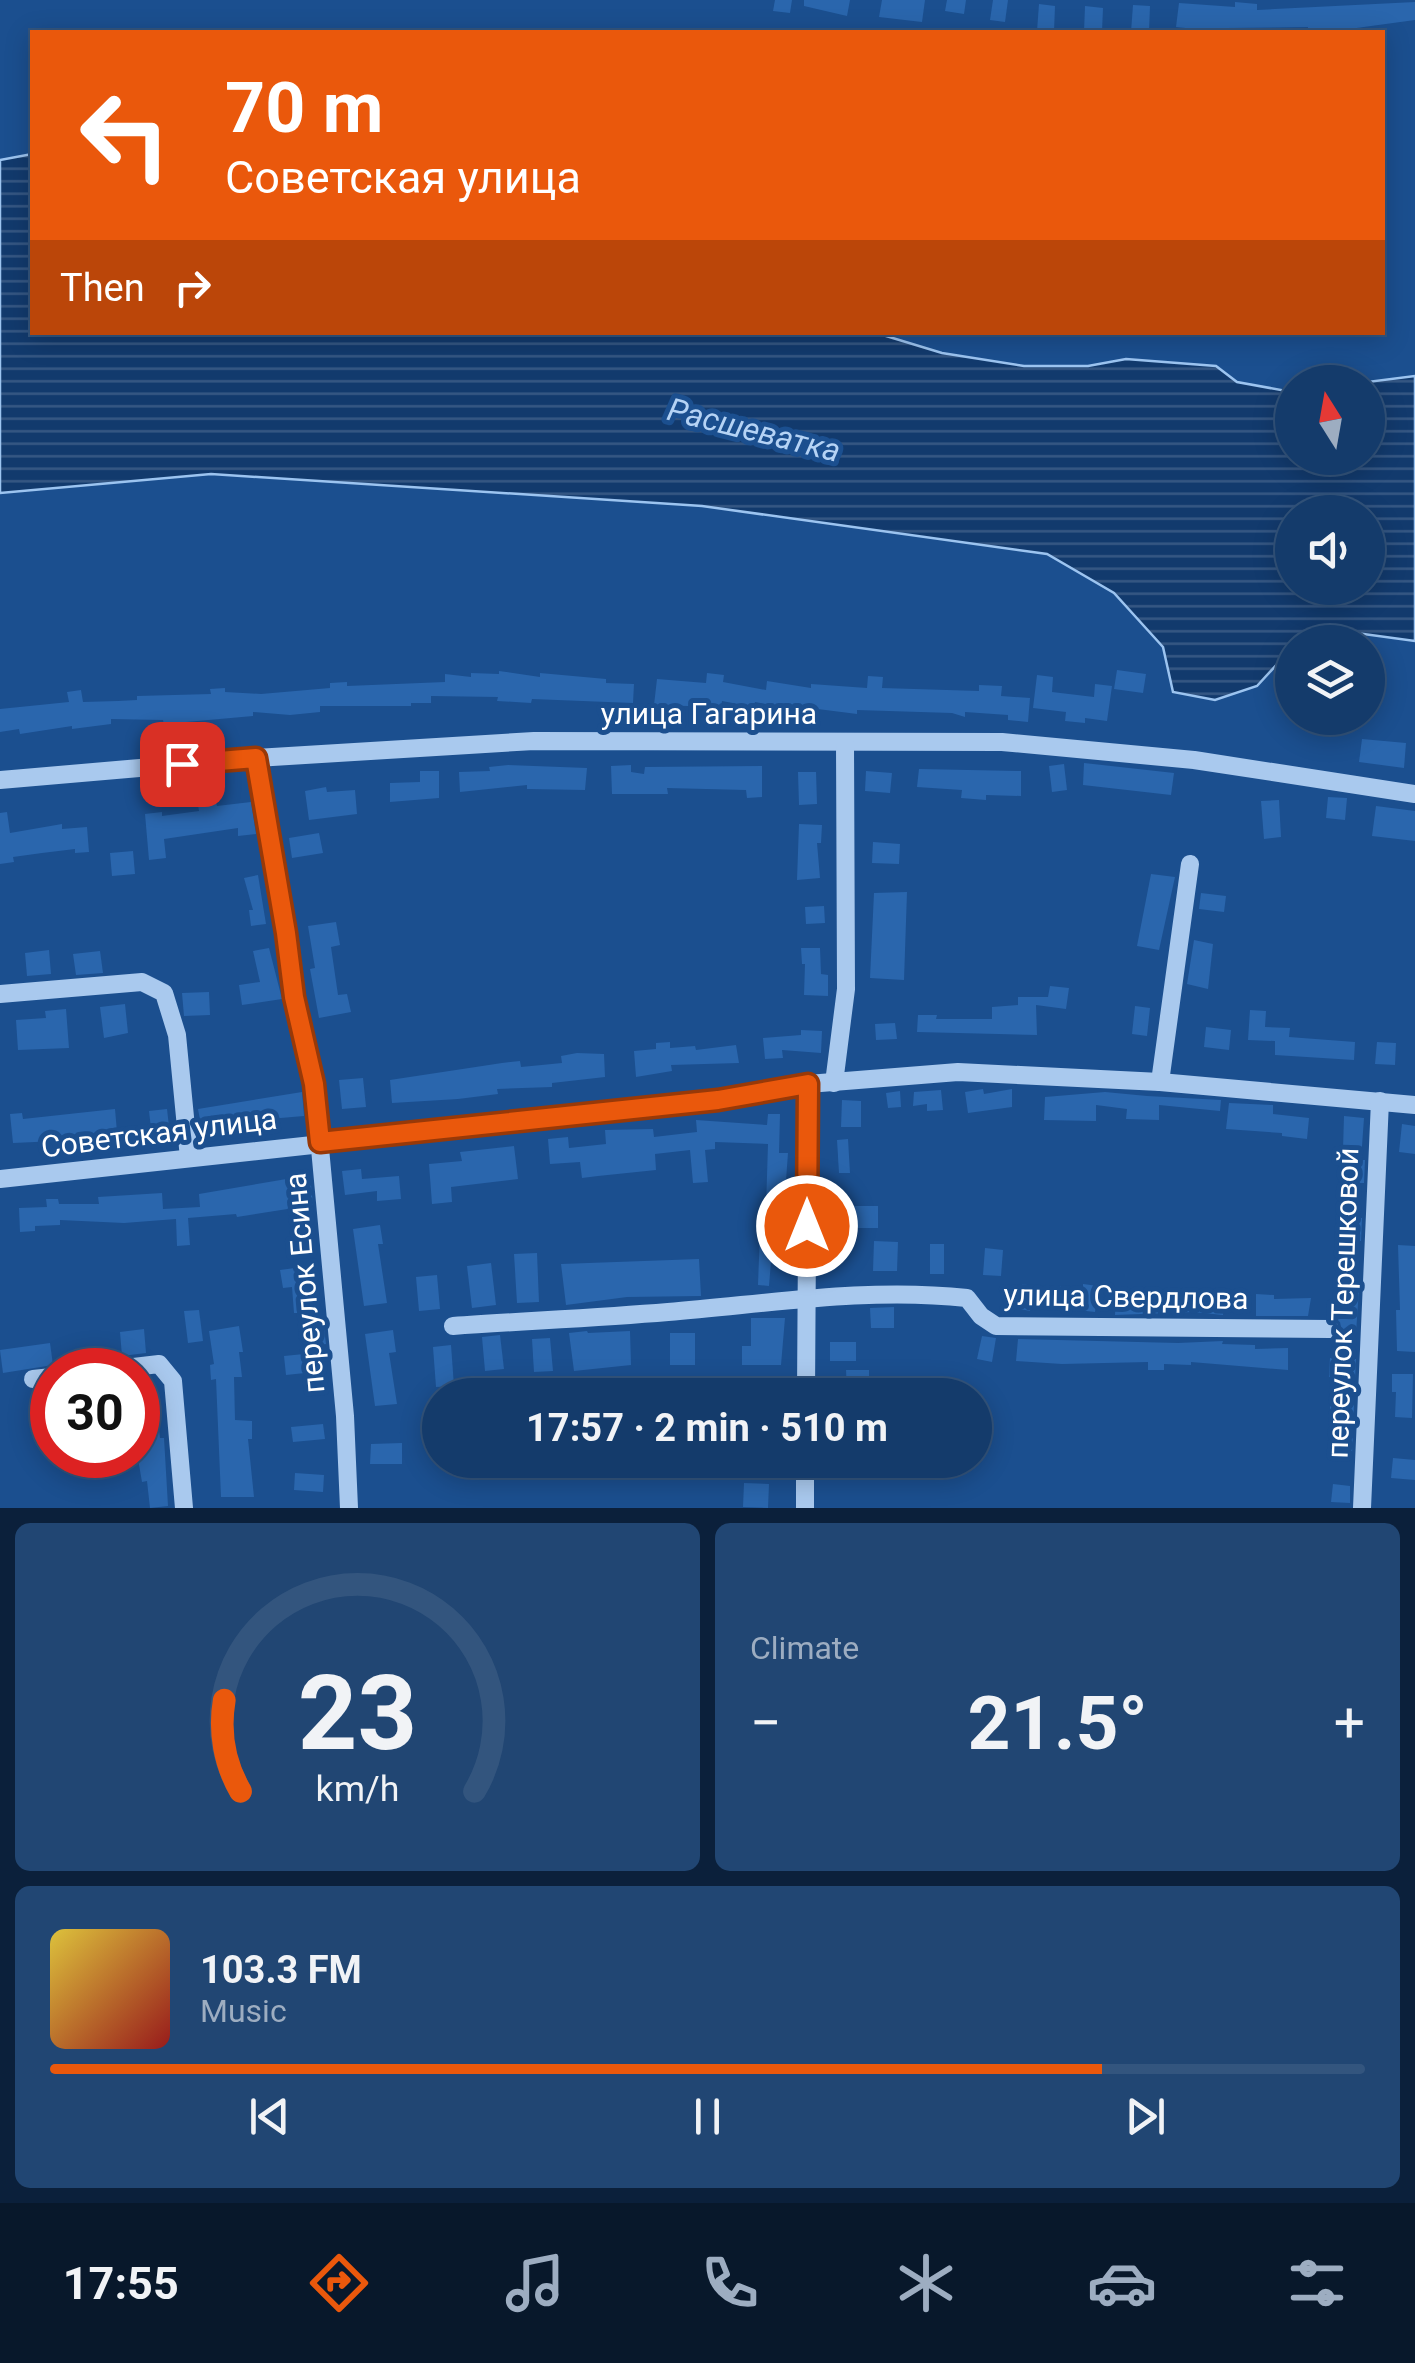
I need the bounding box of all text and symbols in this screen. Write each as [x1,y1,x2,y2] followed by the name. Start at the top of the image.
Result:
[225,67,383,149] text: 70 m
[60,70,190,200] icon: left
[225,151,581,204] text: Советская улица
[165,260,220,315] icon: right
[60,266,145,310] text: Then
[1275,365,1385,475] north arrow
[1275,365,1385,735] map controls
[663,390,845,470] water label: Расшеватка
[1275,495,1385,605] button: sound
[1275,625,1385,735] button: layers
[601,696,817,731] street label: улица Гагарина
[140,722,225,807] pin
[155,737,210,792] icon: arrive
[39,1101,279,1164] street label: Советская улица
[1320,1147,1365,1459] street label: переулок Терешковой
[277,1171,332,1395] street label: переулок Есина
[755,1174,859,1278] position arrow
[1003,1277,1249,1316] street label: улица Свердлова
[30,1348,160,1478] speed limit sign: 30
[526,1406,888,1450] text: 17:57 · 2 min · 510 m
[750,1629,859,1667] text: Climate
[298,1653,417,1774] text: 23
[968,1679,1148,1767] text: 21.5°
[750,1691,781,1755] text: −
[1334,1691,1365,1755] text: +
[316,1768,399,1810] text: km/h
[200,1948,362,1992] text: 103.3 FM
[200,1992,287,2030] text: Music
[242,2089,297,2144] icon: previous
[680,2089,735,2144] icon: pause
[1118,2089,1173,2144] icon: next
[304,2248,374,2318] icon: directions
[500,2248,570,2318] icon: music
[695,2248,765,2318] icon: phone
[891,2248,961,2318] icon: climate
[1087,2248,1157,2318] icon: car
[1282,2248,1352,2318] icon: filters
[63,2257,179,2310] text: 17:55

